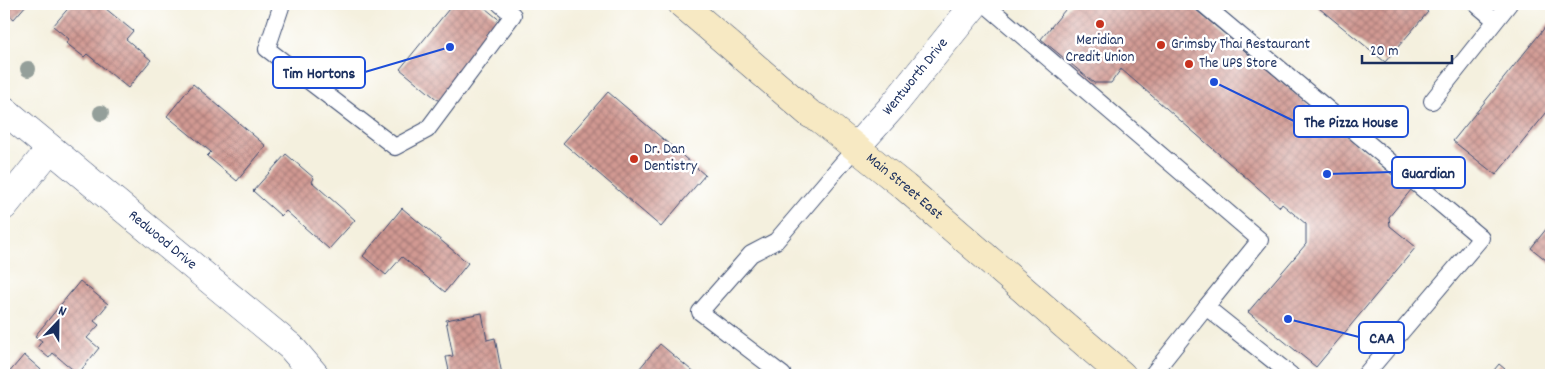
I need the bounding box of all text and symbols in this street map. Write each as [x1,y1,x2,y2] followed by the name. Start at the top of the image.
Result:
[1094,18,1106,30] marker: Meridian Credit Union
[1066,30,1134,69] place label: Meridian Credit Union
[1362,32,1452,64] scale bar
[878,33,954,121] street label: Wentworth Drive
[1171,34,1310,56] place label: Grimsby Thai Restaurant
[1155,39,1167,51] marker: Grimsby Thai Restaurant
[1370,41,1398,63] text: 20 m
[1199,53,1277,75] place label: The UPS Store
[273,57,365,88] callout: Tim Hortons
[1183,58,1195,70] marker: The UPS Store
[283,63,355,86] text: Tim Hortons
[1294,106,1408,137] callout: The Pizza House
[1304,112,1398,135] text: The Pizza House
[644,139,698,178] place label: Dr. Dan Dentistry
[861,148,948,226] street label: Main Street East
[628,153,640,165] marker: Dr. Dan Dentistry
[1392,157,1465,188] callout: Guardian
[1401,163,1455,186] text: Guardian
[123,205,202,276] street label: Redwood Drive
[32,296,82,346] north arrow
[55,301,69,322] text: N
[1359,322,1404,353] callout: CAA
[1369,328,1395,351] text: CAA

